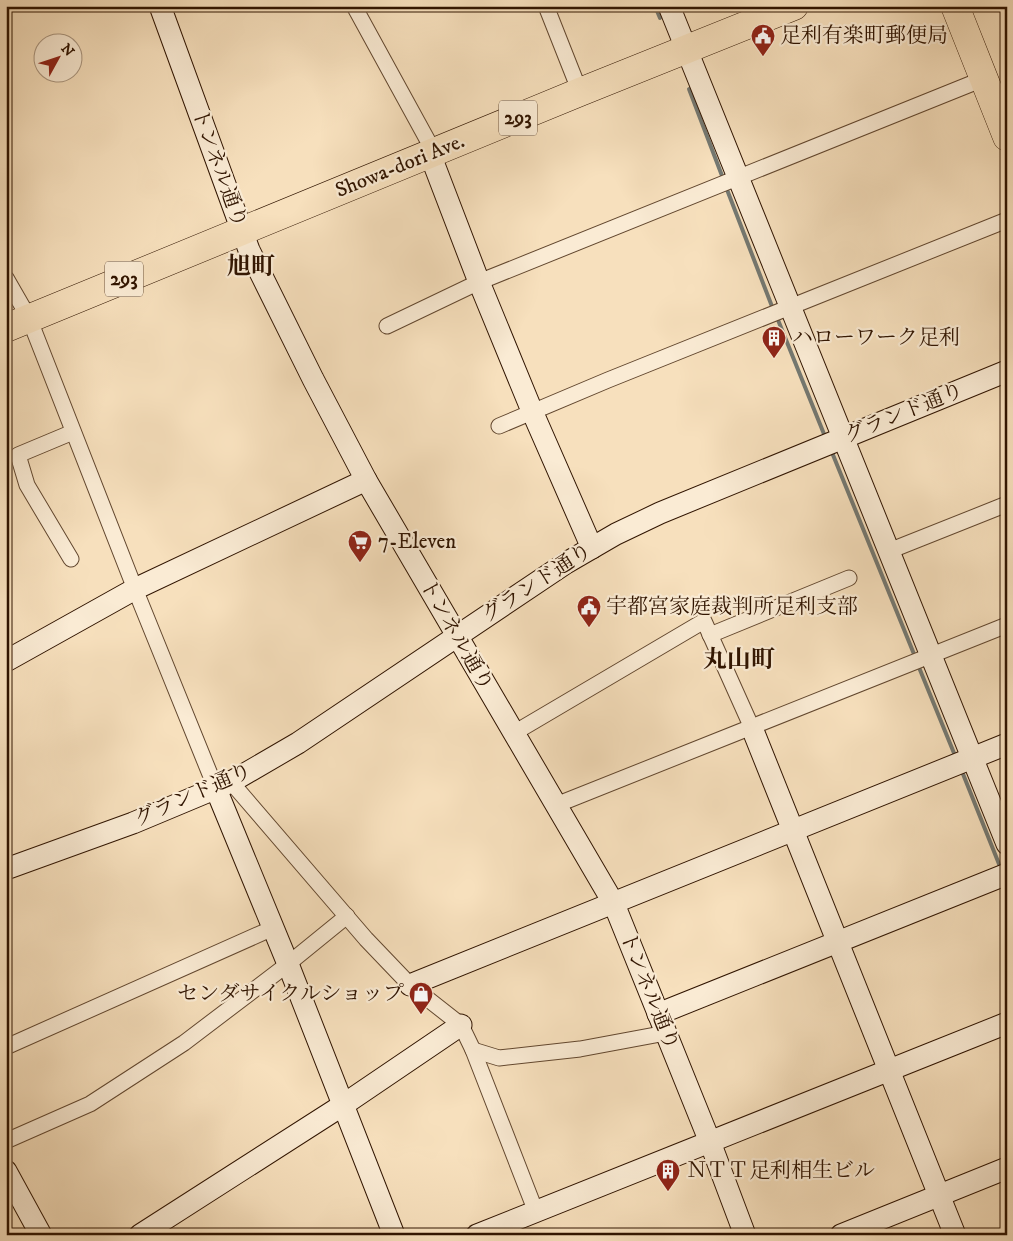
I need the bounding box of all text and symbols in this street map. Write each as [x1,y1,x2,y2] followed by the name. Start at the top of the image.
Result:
[750,23,776,57] public building icon: 足利有楽町郵便局
[780,23,948,49] place label: 足利有楽町郵便局
[32,32,82,82] north arrow
[57,40,78,61] text: N
[499,100,537,136] road number: 293
[185,105,253,231] street label: トンネル通り
[332,128,468,204] street label: Showa-dori Ave.
[227,252,275,282] district label: 旭町
[105,262,143,296] road number: 293
[761,325,787,359] building icon: ハローワーク足利
[792,325,960,351] place label: ハローワーク足利
[841,377,967,449] street label: グランド通り
[347,529,373,563] supermarket icon: 7-Eleven
[378,529,456,555] place label: 7-Eleven
[477,538,597,628] street label: グランド通り
[413,574,499,696] street label: トンネル通り
[576,594,602,628] public building icon: 宇都宮家庭裁判所足利支部
[606,594,858,620] place label: 宇都宮家庭裁判所足利支部
[703,645,775,675] district label: 丸山町
[130,757,256,833] street label: グランド通り
[613,928,685,1054] street label: トンネル通り
[177,981,404,1007] place label: センダサイクルショップ
[408,981,434,1015] shop icon: センダサイクルショップ
[655,1158,681,1192] building icon: ＮＴＴ足利相生ビル
[686,1158,875,1184] place label: ＮＴＴ足利相生ビル

